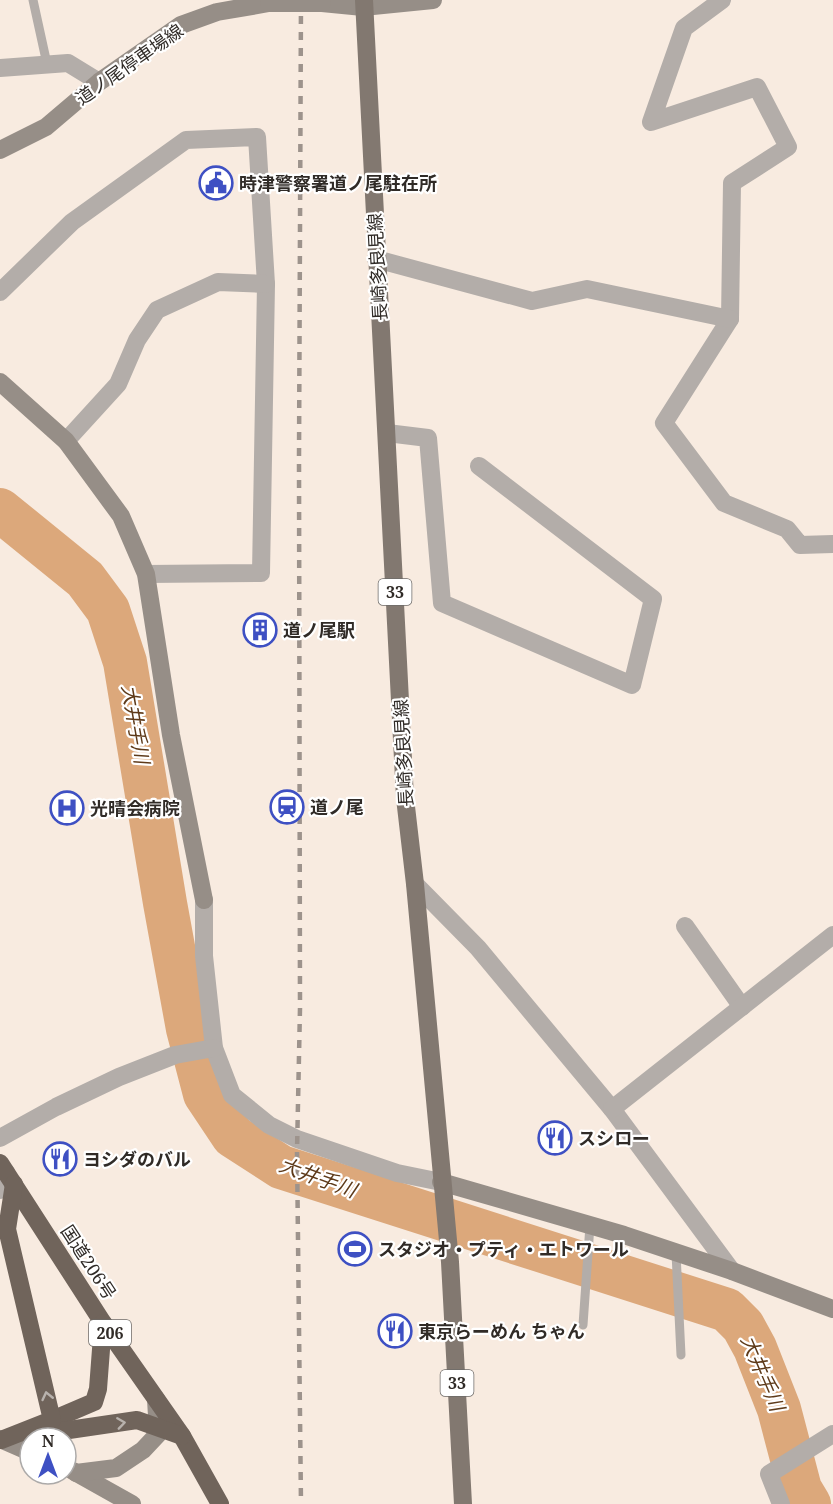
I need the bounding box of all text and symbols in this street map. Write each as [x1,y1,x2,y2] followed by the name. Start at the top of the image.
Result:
[71,18,187,110] street label: 道ノ尾停車場線
[198,165,234,201] public building icon: 時津警察署道ノ尾駐在所
[239,171,437,195] place label: 時津警察署道ノ尾駐在所
[362,212,392,322] street label: 長崎多良見線
[378,579,412,605] road number: 33
[242,612,278,648] building icon: 道ノ尾駅
[283,618,355,642] place label: 道ノ尾駅
[116,682,157,768] water label: 大井手川
[388,698,418,808] street label: 長崎多良見線
[269,789,305,825] station icon: 道ノ尾
[49,790,85,826] hospital icon: 光晴会病院
[310,795,364,819] place label: 道ノ尾
[90,796,180,820] place label: 光晴会病院
[537,1120,573,1156] restaurant icon: スシロー
[578,1126,650,1150] place label: スシロー
[42,1141,78,1177] restaurant icon: ヨシダのバル
[83,1147,191,1171] place label: ヨシダのバル
[276,1151,362,1204] water label: 大井手川
[56,1220,122,1304] street label: 国道206号
[337,1231,373,1267] sports icon: スタジオ・プティ・エトワール
[378,1237,629,1261] place label: スタジオ・プティ・エトワール
[377,1313,413,1349] restaurant icon: 東京らーめん ちゃん
[418,1319,585,1343] place label: 東京らーめん ちゃん
[89,1320,131,1346] road number: 206
[735,1331,792,1417] water label: 大井手川
[440,1370,474,1396] road number: 33
[41,1392,54,1402] one-way arrow
[116,1417,126,1429] one-way arrow
[18,1426,78,1486] north arrow
[42,1430,55,1452] text: N

